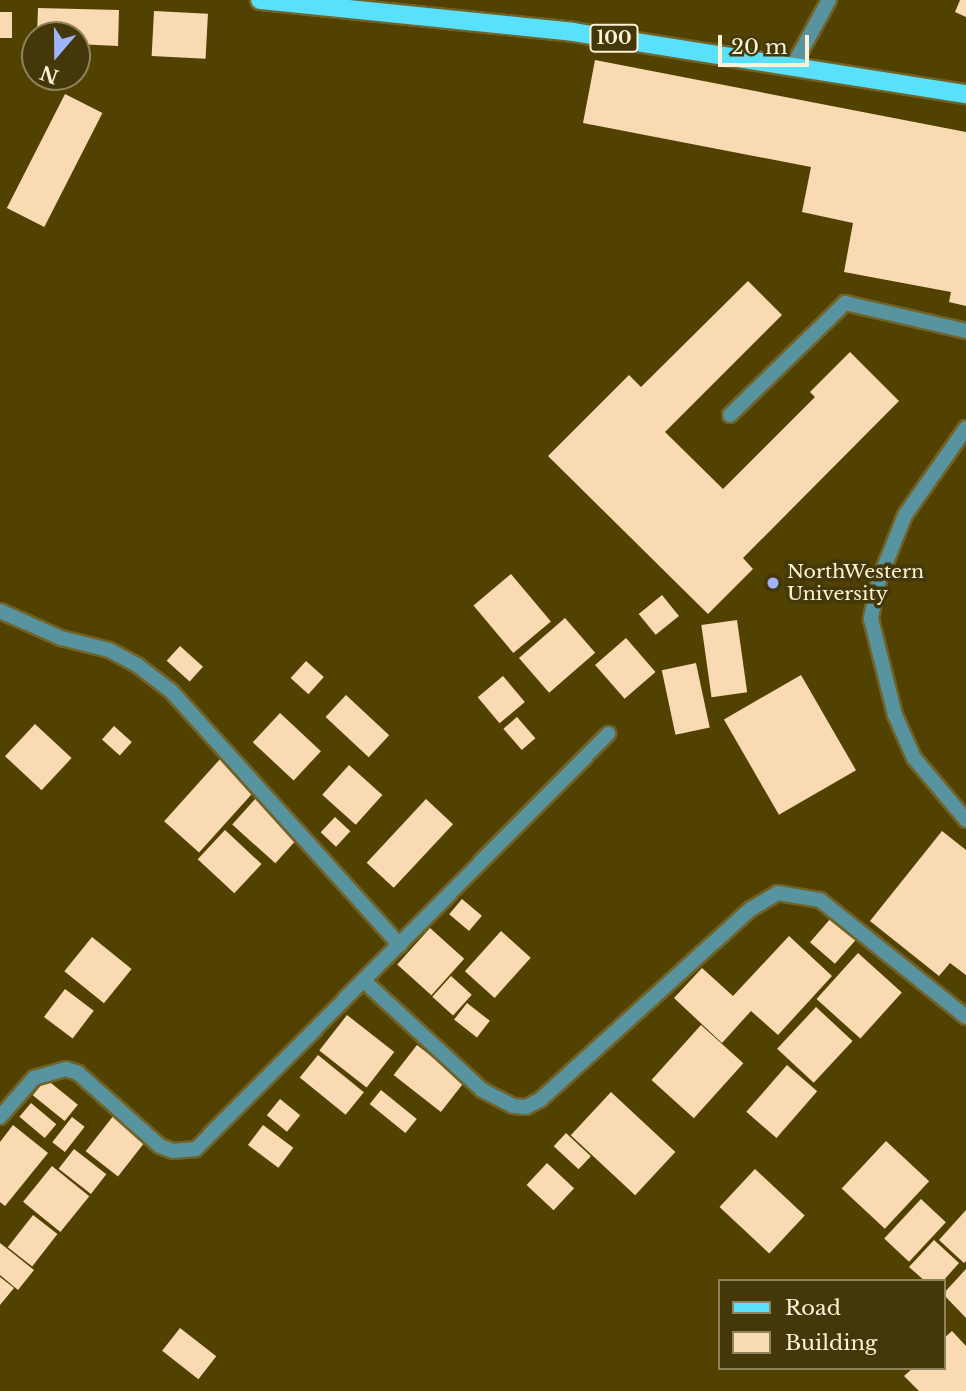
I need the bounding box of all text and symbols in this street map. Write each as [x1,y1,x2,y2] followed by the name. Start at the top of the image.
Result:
[21,21,91,91] north arrow
[721,21,812,65] scale bar
[588,24,640,52] road number: 100
[731,34,788,60] text: 20 m
[37,60,62,88] text: N
[787,561,924,605] place label: NorthWestern University
[765,575,781,591] marker: NorthWestern University
[718,1279,945,1370] legend
[785,1295,841,1321] text: Road
[785,1330,877,1356] text: Building

